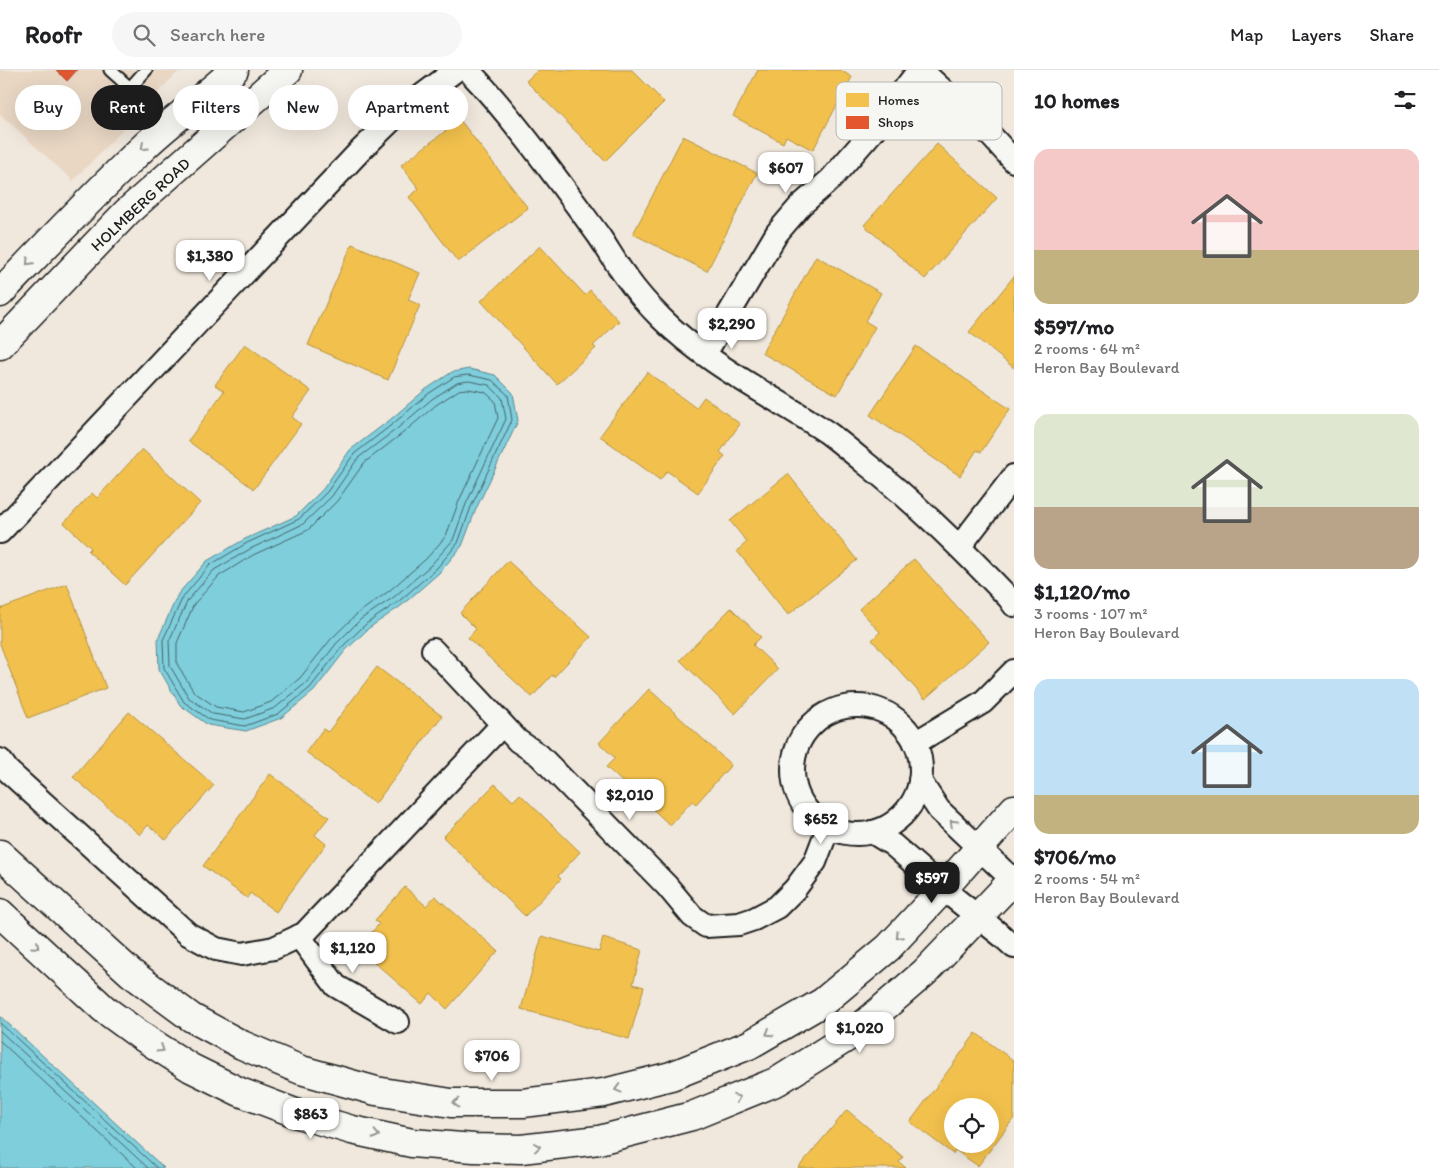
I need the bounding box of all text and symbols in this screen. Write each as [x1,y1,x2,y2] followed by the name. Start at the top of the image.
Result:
[112,12,462,57] search box
[25,20,82,49] text: Roofr
[130,21,158,49] icon: search
[170,23,265,46] text: Search here
[1230,24,1263,46] text: Map
[1291,24,1341,46] text: Layers
[1369,24,1414,46] text: Share
[836,82,1002,140] legend
[15,85,81,130] chip: Buy
[91,85,163,130] chip: Rent
[173,85,259,130] chip: Filters
[269,85,338,130] chip: New
[348,85,468,130] chip: Apartment
[1391,86,1419,114] icon: filters
[1034,88,1120,113] text: 10 homes
[878,92,920,109] text: Homes
[878,114,914,131] text: Shops
[141,141,150,150] one-way arrow
[756,152,816,194] pin: $607
[87,154,194,255] street label: HOLMBERG ROAD
[769,158,803,177] text: $607
[1182,181,1272,271] icon: home
[169,240,251,282] pin: $1,380
[187,246,233,265] text: $1,380
[26,257,35,266] one-way arrow
[691,308,773,350] pin: $2,290
[709,314,755,333] text: $2,290
[1034,314,1114,339] text: $597/mo
[1034,339,1140,358] text: 2 rooms · 64 m²
[1034,358,1179,377] text: Heron Bay Boulevard
[1182,446,1272,536] icon: home
[1034,579,1130,604] text: $1,120/mo
[1034,604,1147,623] text: 3 rooms · 107 m²
[1034,623,1179,642] text: Heron Bay Boulevard
[1182,711,1272,801] icon: home
[589,778,671,821] pin: $2,010
[606,785,654,804] text: $2,010
[791,802,851,845] pin: $652
[804,809,838,828] text: $652
[950,820,959,829] one-way arrow
[1034,844,1116,869] text: $706/mo
[902,862,962,904] pin: $597
[916,868,948,887] text: $597
[1034,869,1140,888] text: 2 rooms · 54 m²
[1034,888,1179,907] text: Heron Bay Boulevard
[896,930,905,939] one-way arrow
[312,932,394,974] pin: $1,120
[330,938,376,957] text: $1,120
[30,940,39,949] one-way arrow
[819,1012,901,1054] pin: $1,020
[836,1018,884,1037] text: $1,020
[766,1027,775,1037] one-way arrow
[462,1040,522,1082] pin: $706
[156,1043,165,1053] one-way arrow
[475,1046,509,1065] text: $706
[614,1084,622,1094] one-way arrow
[732,1093,741,1104] one-way arrow
[281,1098,341,1140] pin: $863
[452,1098,460,1108] one-way arrow
[944,1098,999,1153] map controls
[944,1098,999,1153] button: locate
[294,1104,328,1123] text: $863
[372,1129,380,1140] one-way arrow
[534,1142,542,1153] one-way arrow

